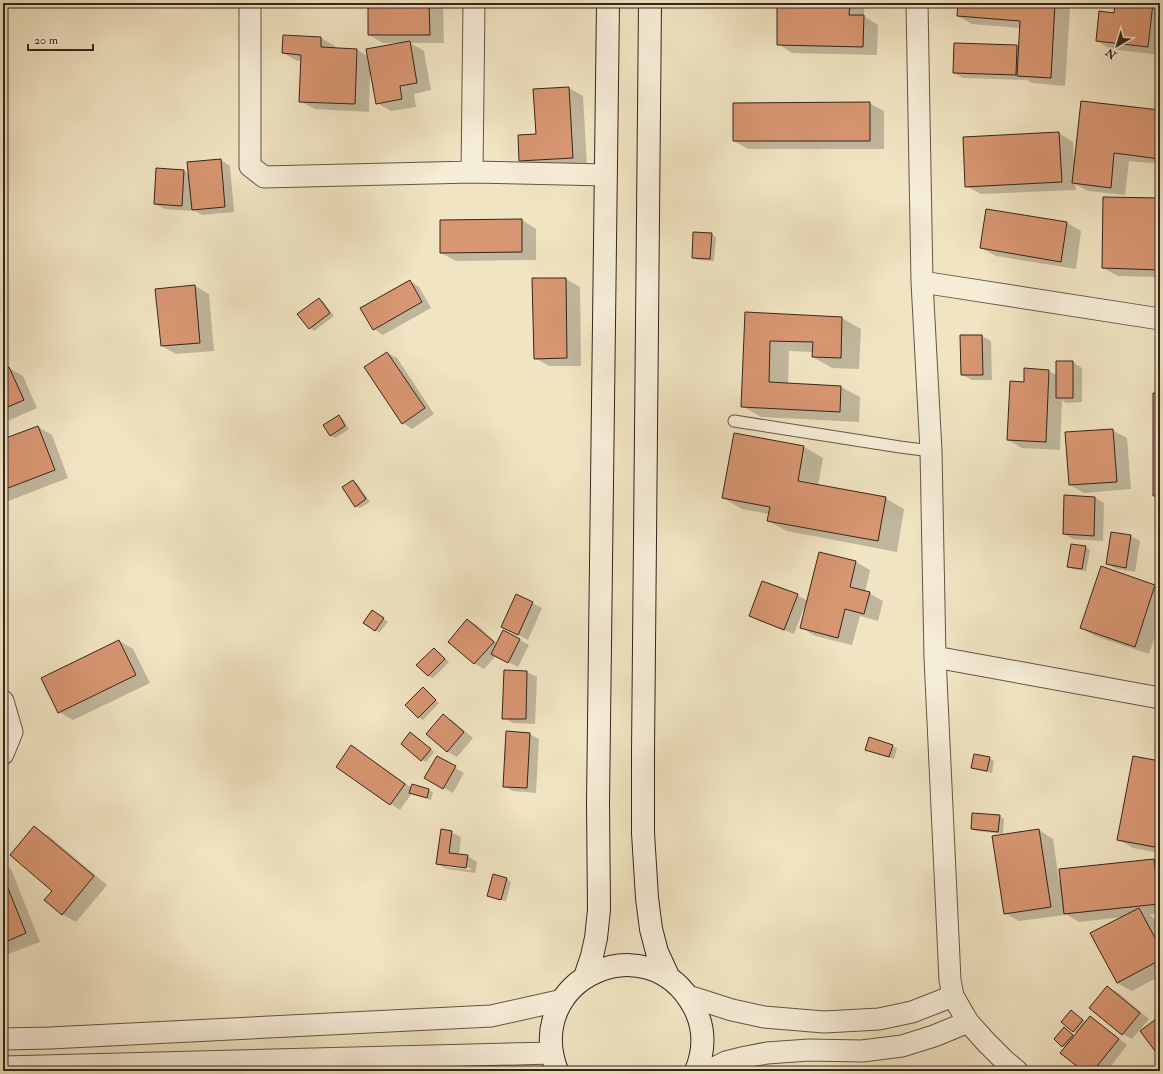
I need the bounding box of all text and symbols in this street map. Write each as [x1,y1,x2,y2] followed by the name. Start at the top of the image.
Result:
[28,26,93,52] scale bar
[1097,26,1137,66] north arrow
[34,33,59,48] text: 20 m
[1102,45,1120,62] text: N

